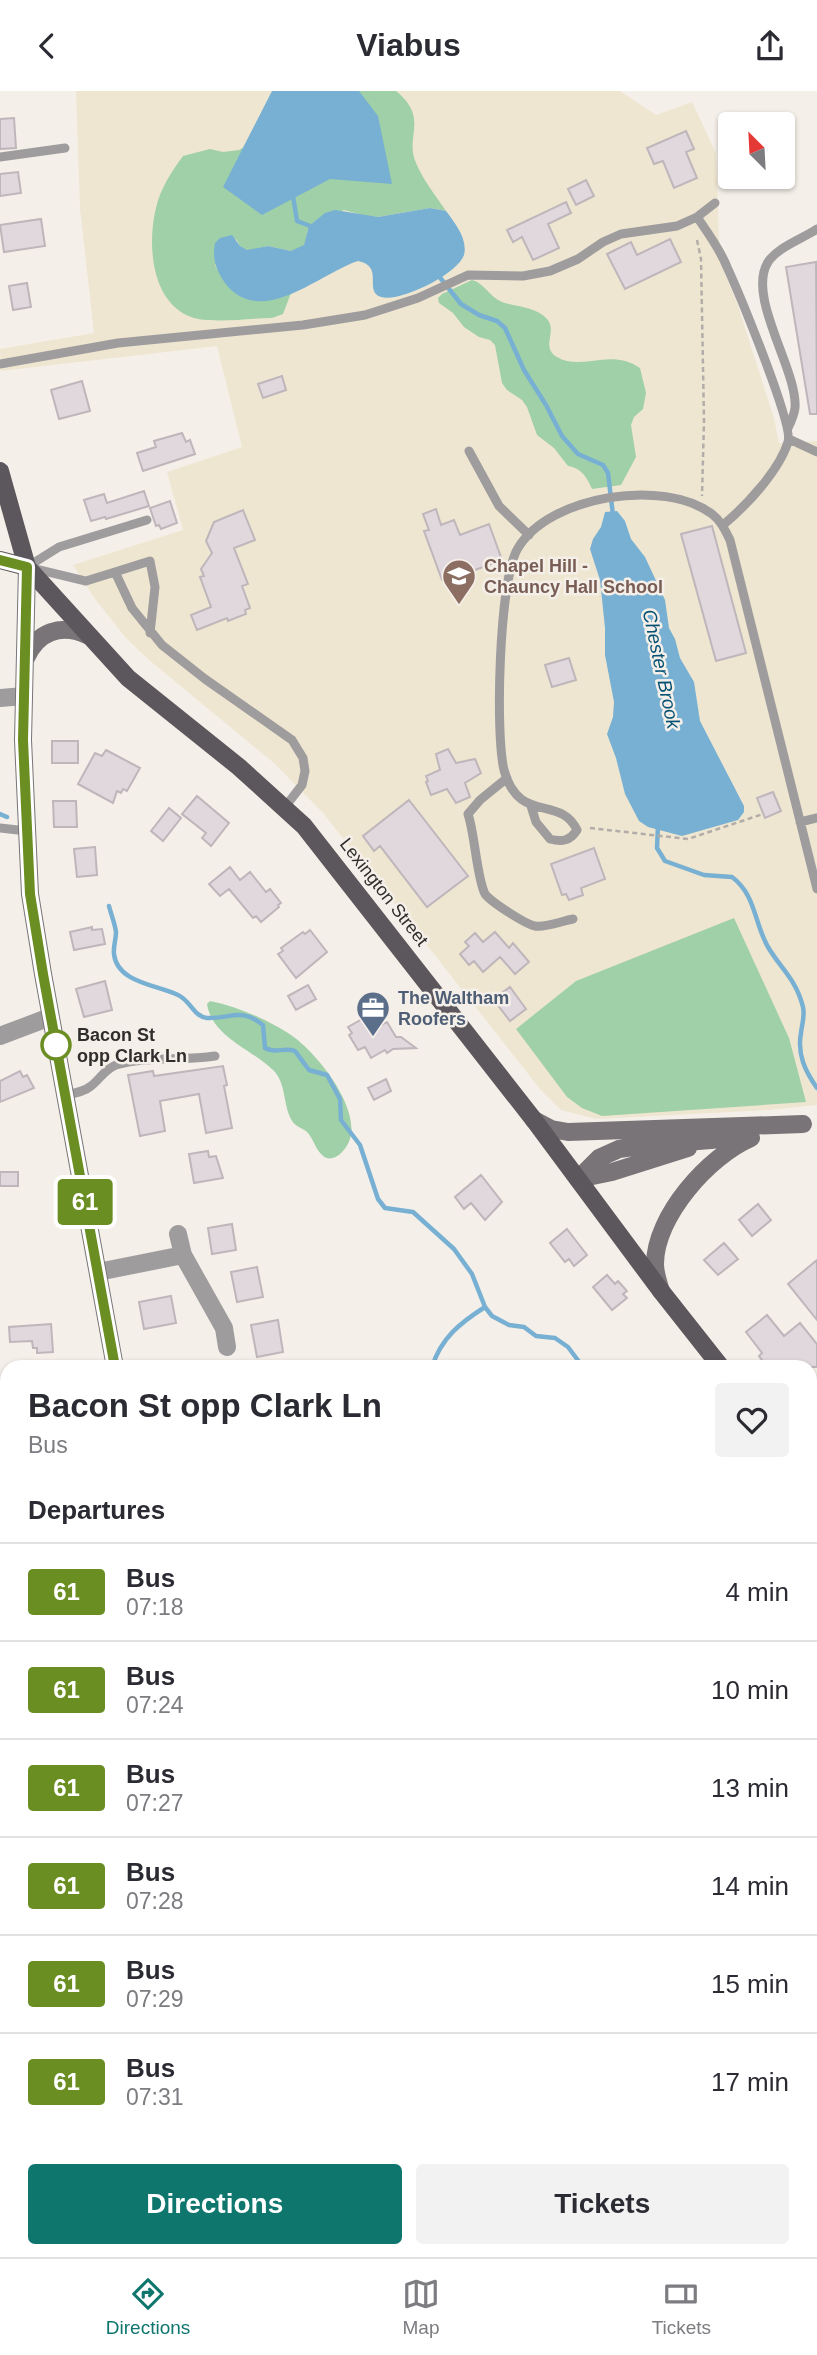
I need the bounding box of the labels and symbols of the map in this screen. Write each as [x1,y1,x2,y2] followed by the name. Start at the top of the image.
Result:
[718,112,794,189] north arrow
[484,556,663,597] place label: Chapel Hill - Chauncy Hall School
[440,557,478,606] school or university icon: Chapel Hill - Chauncy Hall School
[639,608,685,732] water label: Chester Brook
[336,834,432,950] street label: Lexington Street
[398,988,509,1029] place label: The Waltham Roofers
[354,989,392,1038] office icon: The Waltham Roofers
[77,1025,187,1066] place label: Bacon St opp Clark Ln
[41,1030,71,1060] marker: Bacon St opp Clark Ln
[54,1179,116,1225] line badge: 61

